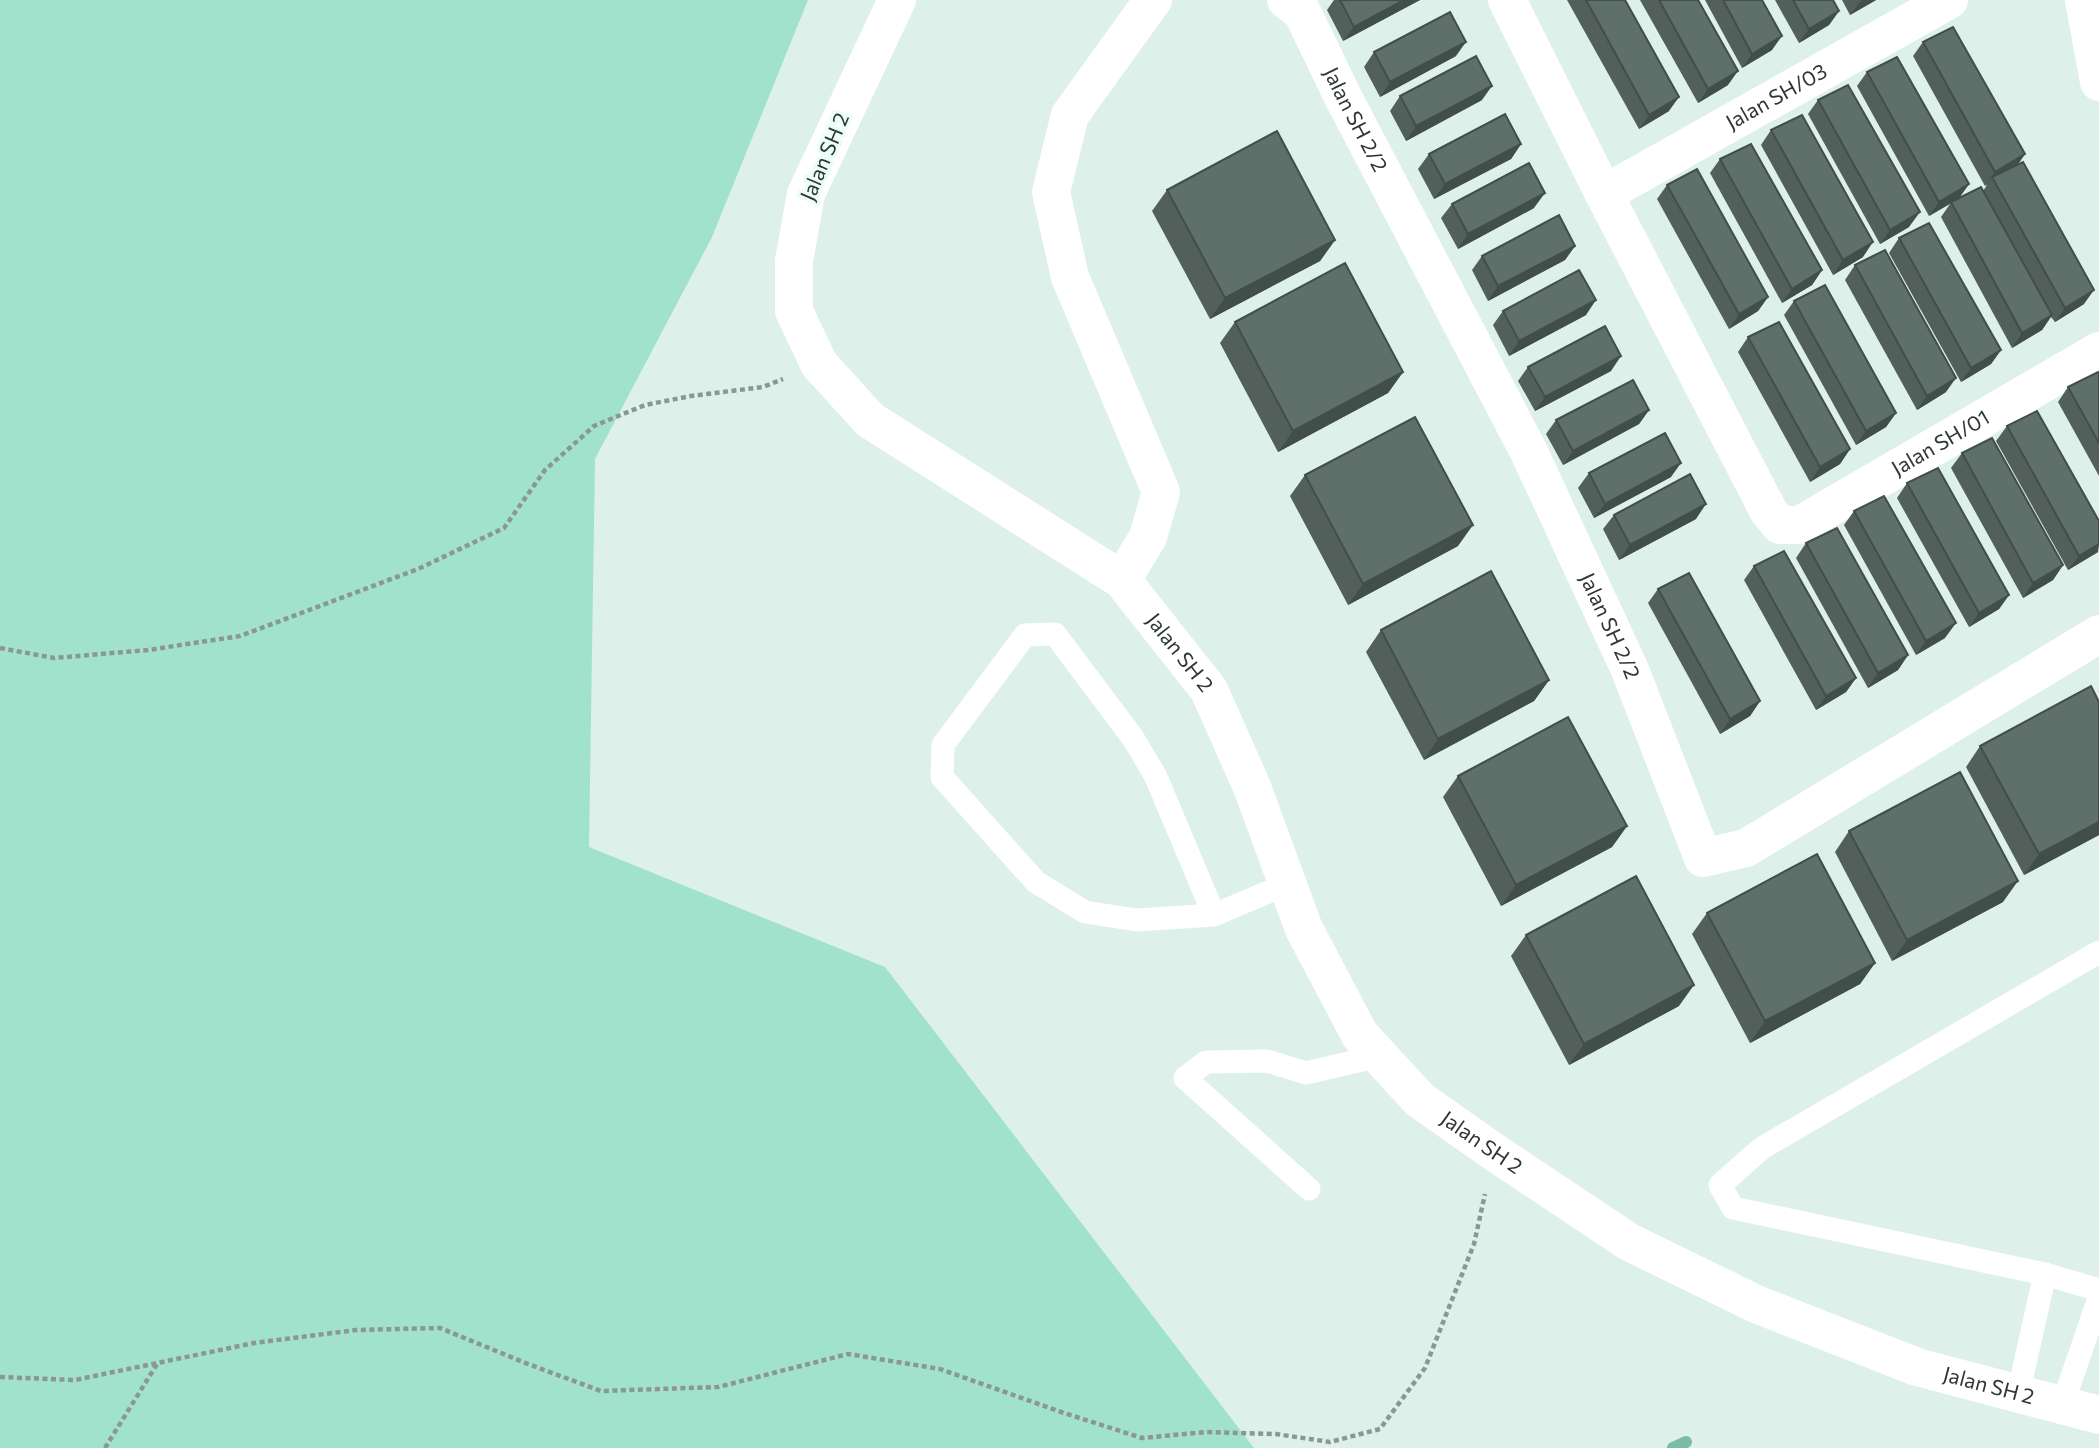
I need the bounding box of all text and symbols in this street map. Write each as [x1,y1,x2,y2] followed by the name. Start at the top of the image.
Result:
[1721,57,1831,134] street label: Jalan SH/03
[1319,63,1394,175] street label: Jalan SH 2/2
[794,109,853,204] street label: Jalan SH 2
[1887,404,1993,480] street label: Jalan SH/01
[1576,568,1646,682] street label: Jalan SH 2/2
[1142,608,1219,696] street label: Jalan SH 2
[1437,1105,1528,1178] street label: Jalan SH 2
[1941,1360,2037,1408] street label: Jalan SH 2

